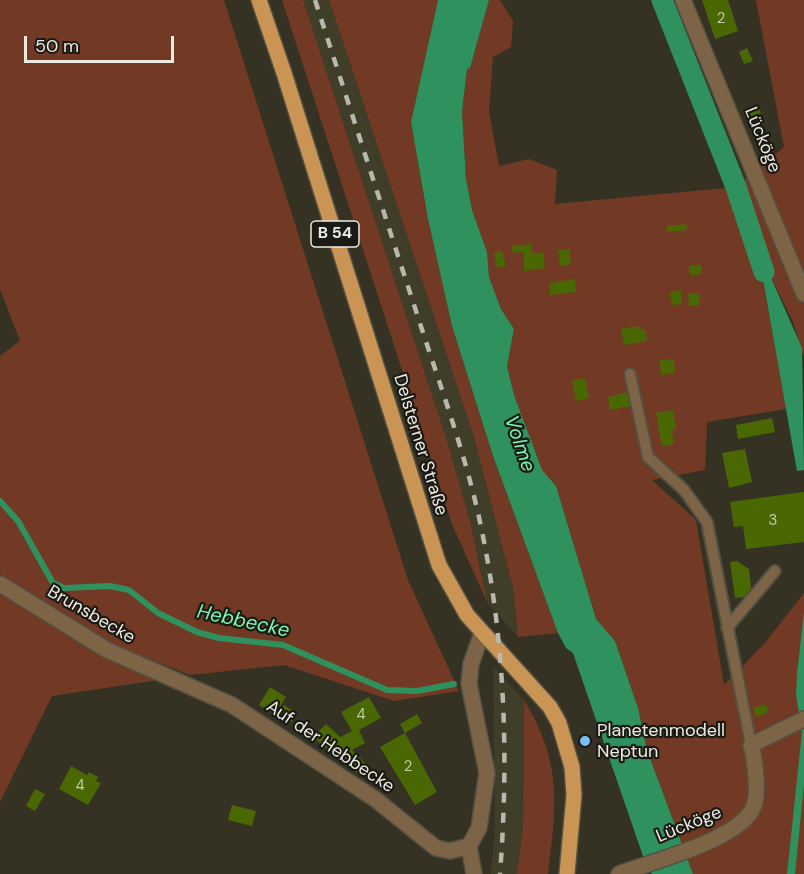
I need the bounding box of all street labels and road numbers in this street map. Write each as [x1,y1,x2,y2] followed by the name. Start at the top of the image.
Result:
[739,104,785,176] street label: Lücköge
[311,221,359,247] road number: B 54
[388,372,452,518] street label: Delsterner Straße
[43,581,139,649] street label: Brunsbecke
[262,696,398,798] street label: Auf der Hebbecke
[653,802,725,848] street label: Lücköge

